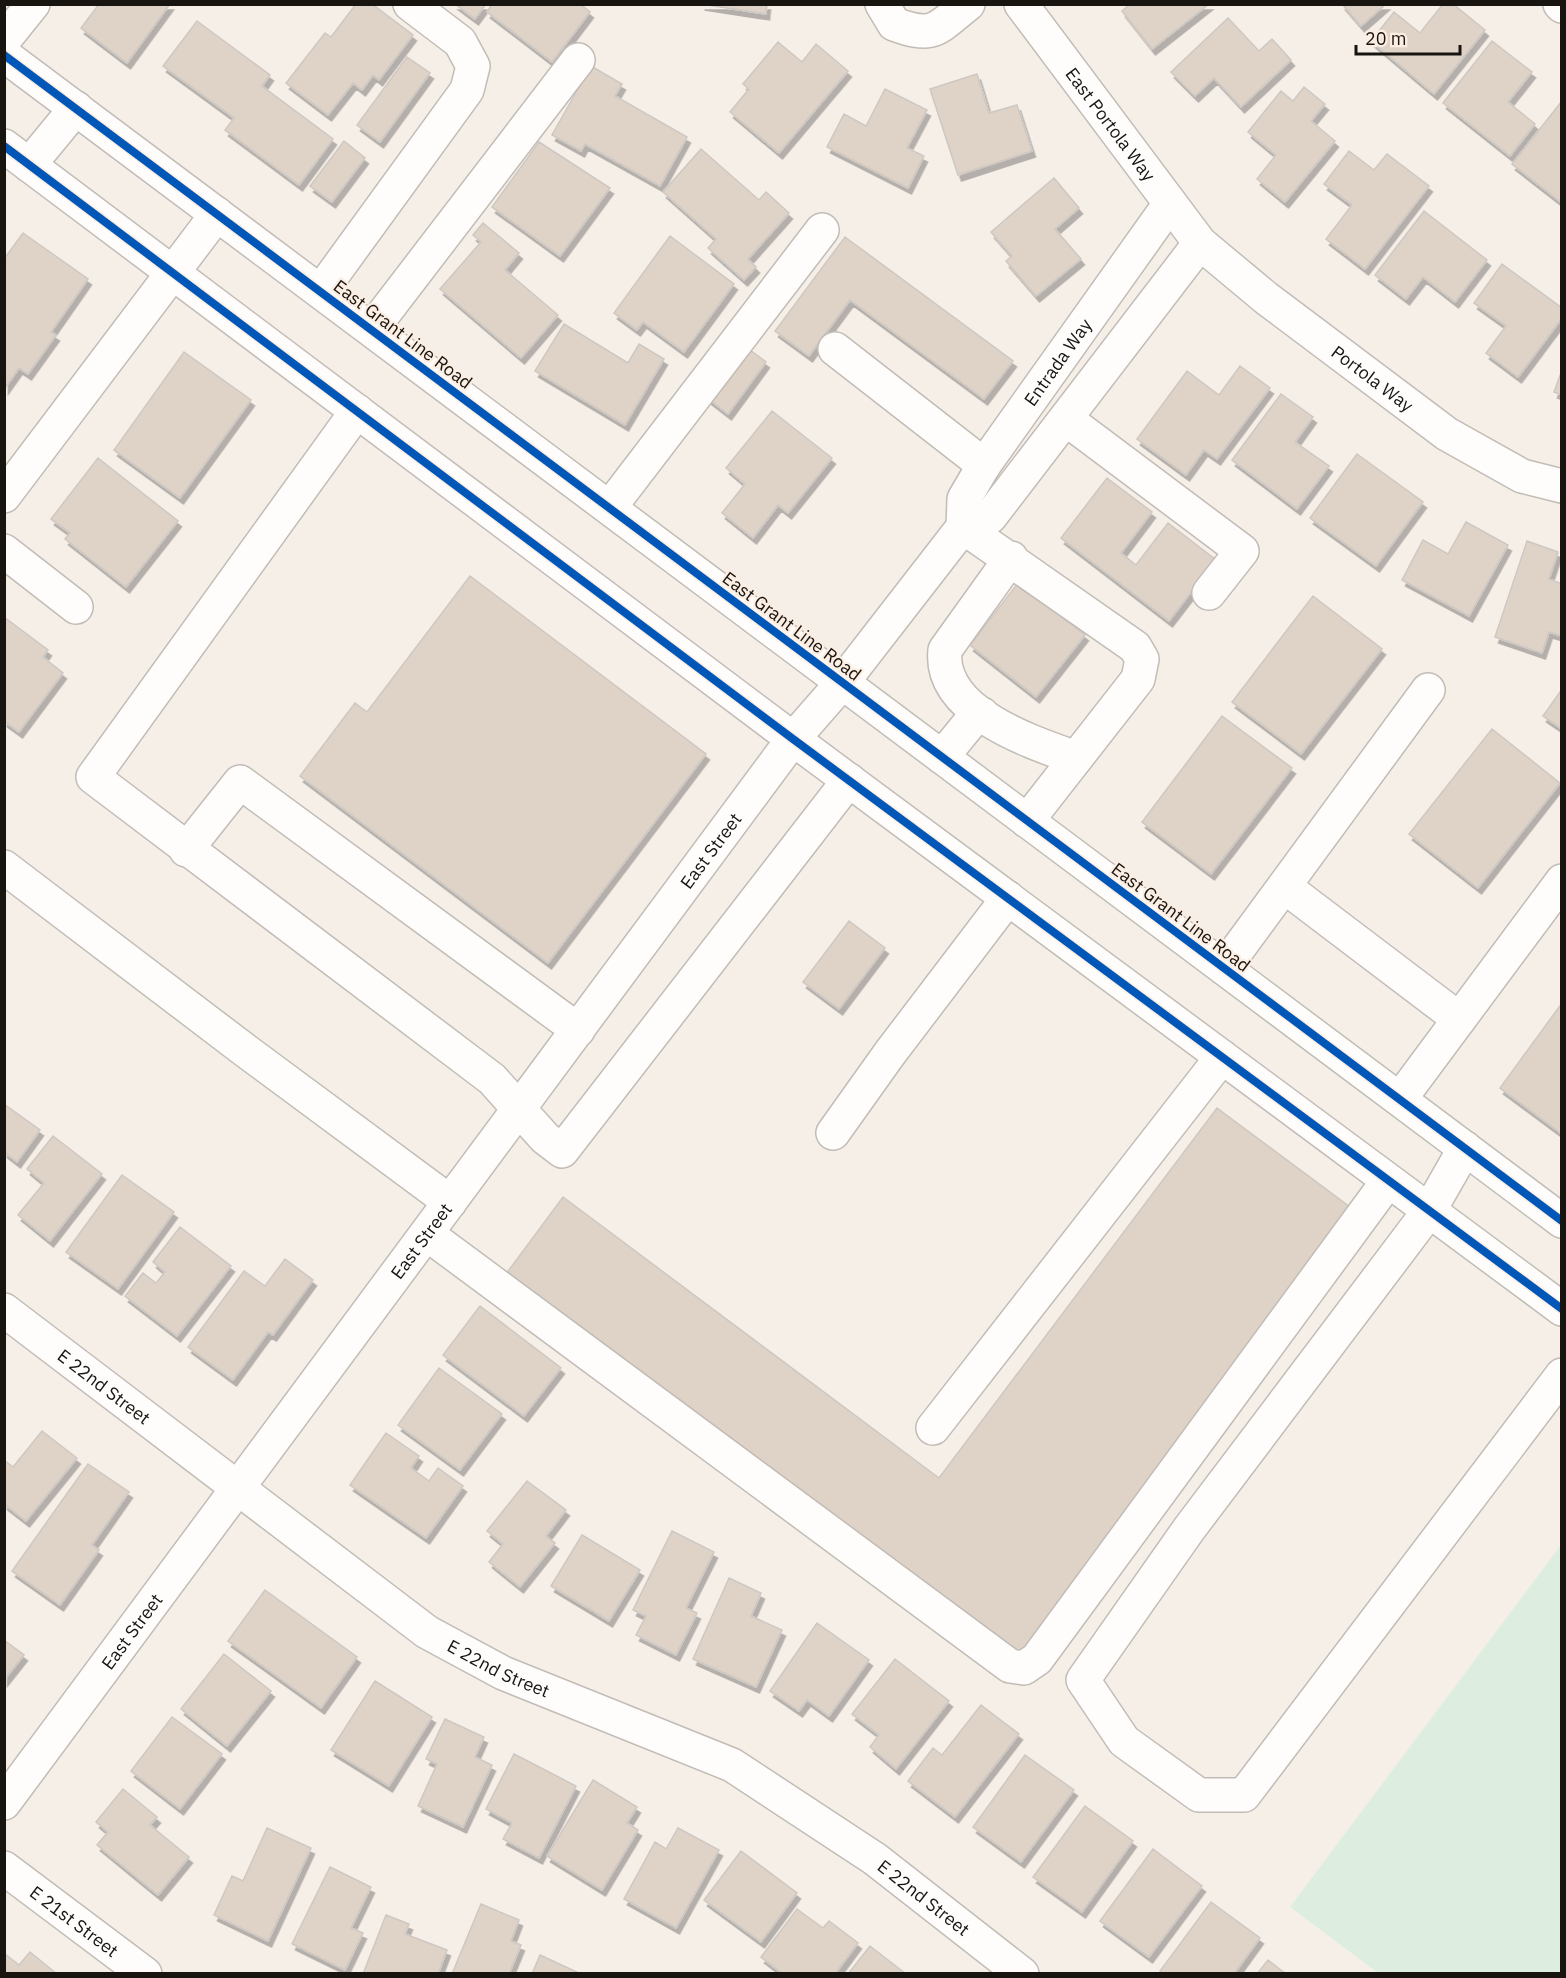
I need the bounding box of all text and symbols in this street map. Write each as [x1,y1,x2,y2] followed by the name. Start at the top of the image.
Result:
[1356,18,1460,56] scale bar
[1365,27,1407,50] text: 20 m
[1061,63,1161,185] street label: East Portola Way
[329,274,477,394] street label: East Grant Line Road
[1018,314,1096,410] street label: Entrada Way
[1327,340,1418,416] street label: Portola Way
[718,566,866,686] street label: East Grant Line Road
[675,808,746,893] street label: East Street
[1107,857,1255,977] street label: East Grant Line Road
[385,1198,457,1283] street label: East Street
[53,1344,155,1429] street label: E 22nd Street
[96,1589,167,1674] street label: East Street
[444,1634,553,1702] street label: E 22nd Street
[873,1854,975,1940] street label: E 22nd Street
[25,1880,123,1962] street label: E 21st Street

